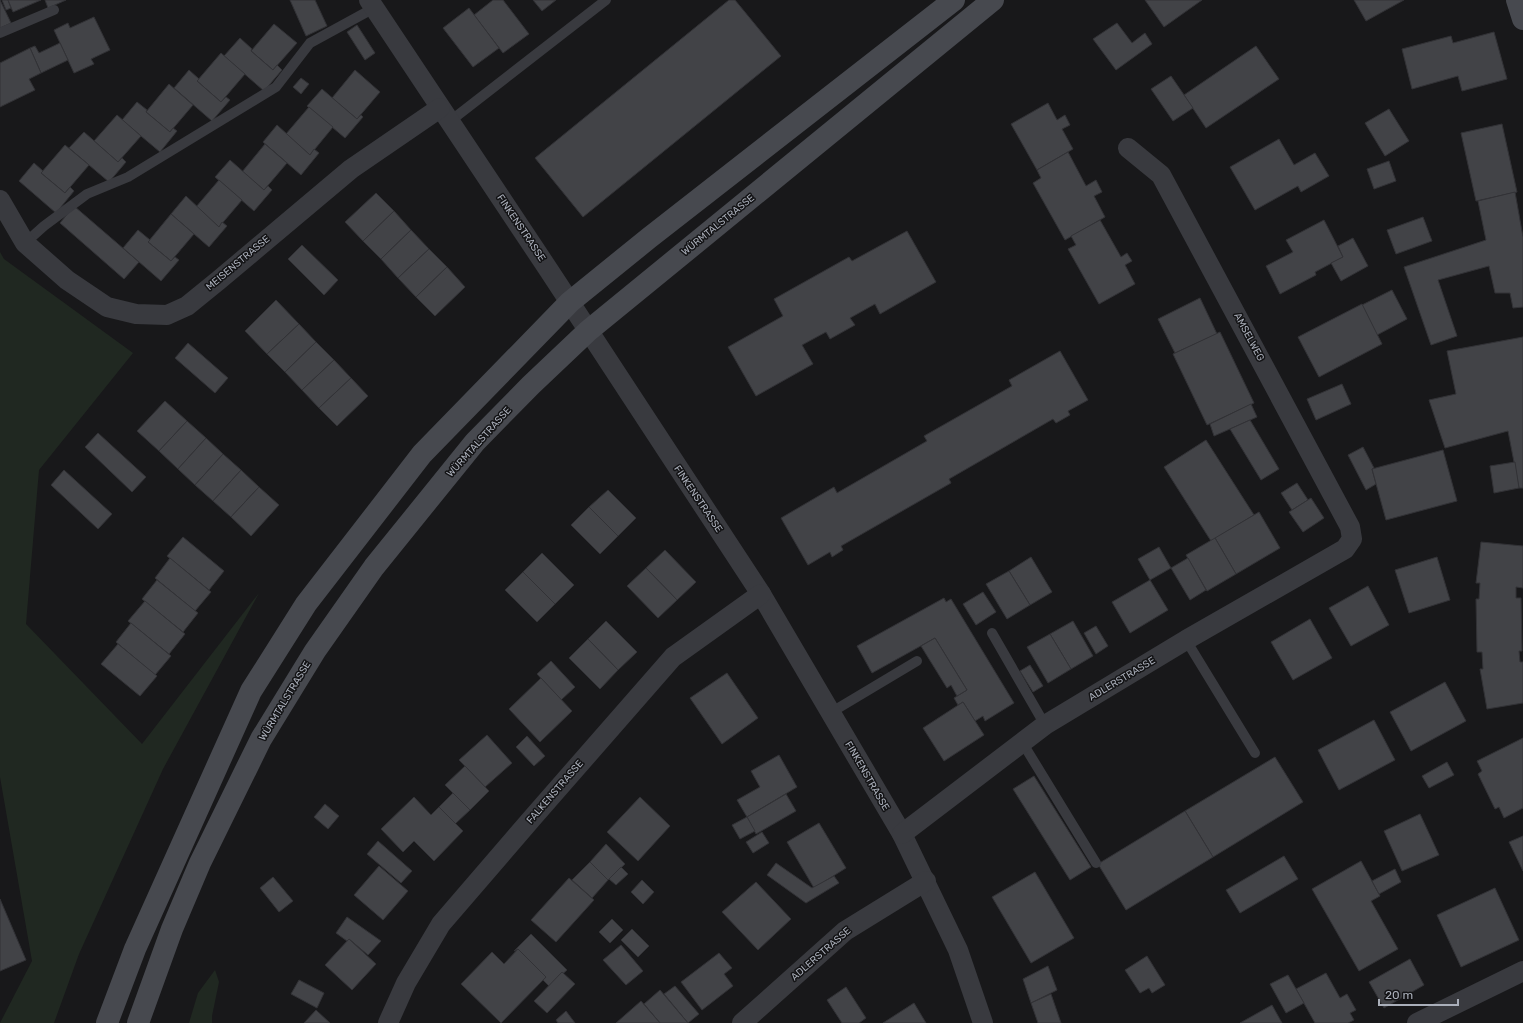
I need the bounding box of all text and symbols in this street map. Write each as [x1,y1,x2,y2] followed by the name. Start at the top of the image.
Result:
[494,192,548,264] street label: FINKENSTRASSE
[679,192,757,258] street label: WÜRMTALSTRASSE
[204,233,272,293] street label: MEISENSTRASSE
[1231,311,1267,363] street label: AMSELWEG
[444,404,514,480] street label: WÜRMTALSTRASSE
[671,463,725,535] street label: FINKENSTRASSE
[1087,654,1157,704] street label: ADLERSTRASSE
[257,659,313,743] street label: WÜRMTALSTRASSE
[842,739,892,813] street label: FINKENSTRASSE
[524,758,586,826] street label: FALKENSTRASSE
[789,925,853,983] street label: ADLERSTRASSE
[1379,981,1458,1007] scale bar
[1385,988,1413,1002] text: 20 m

